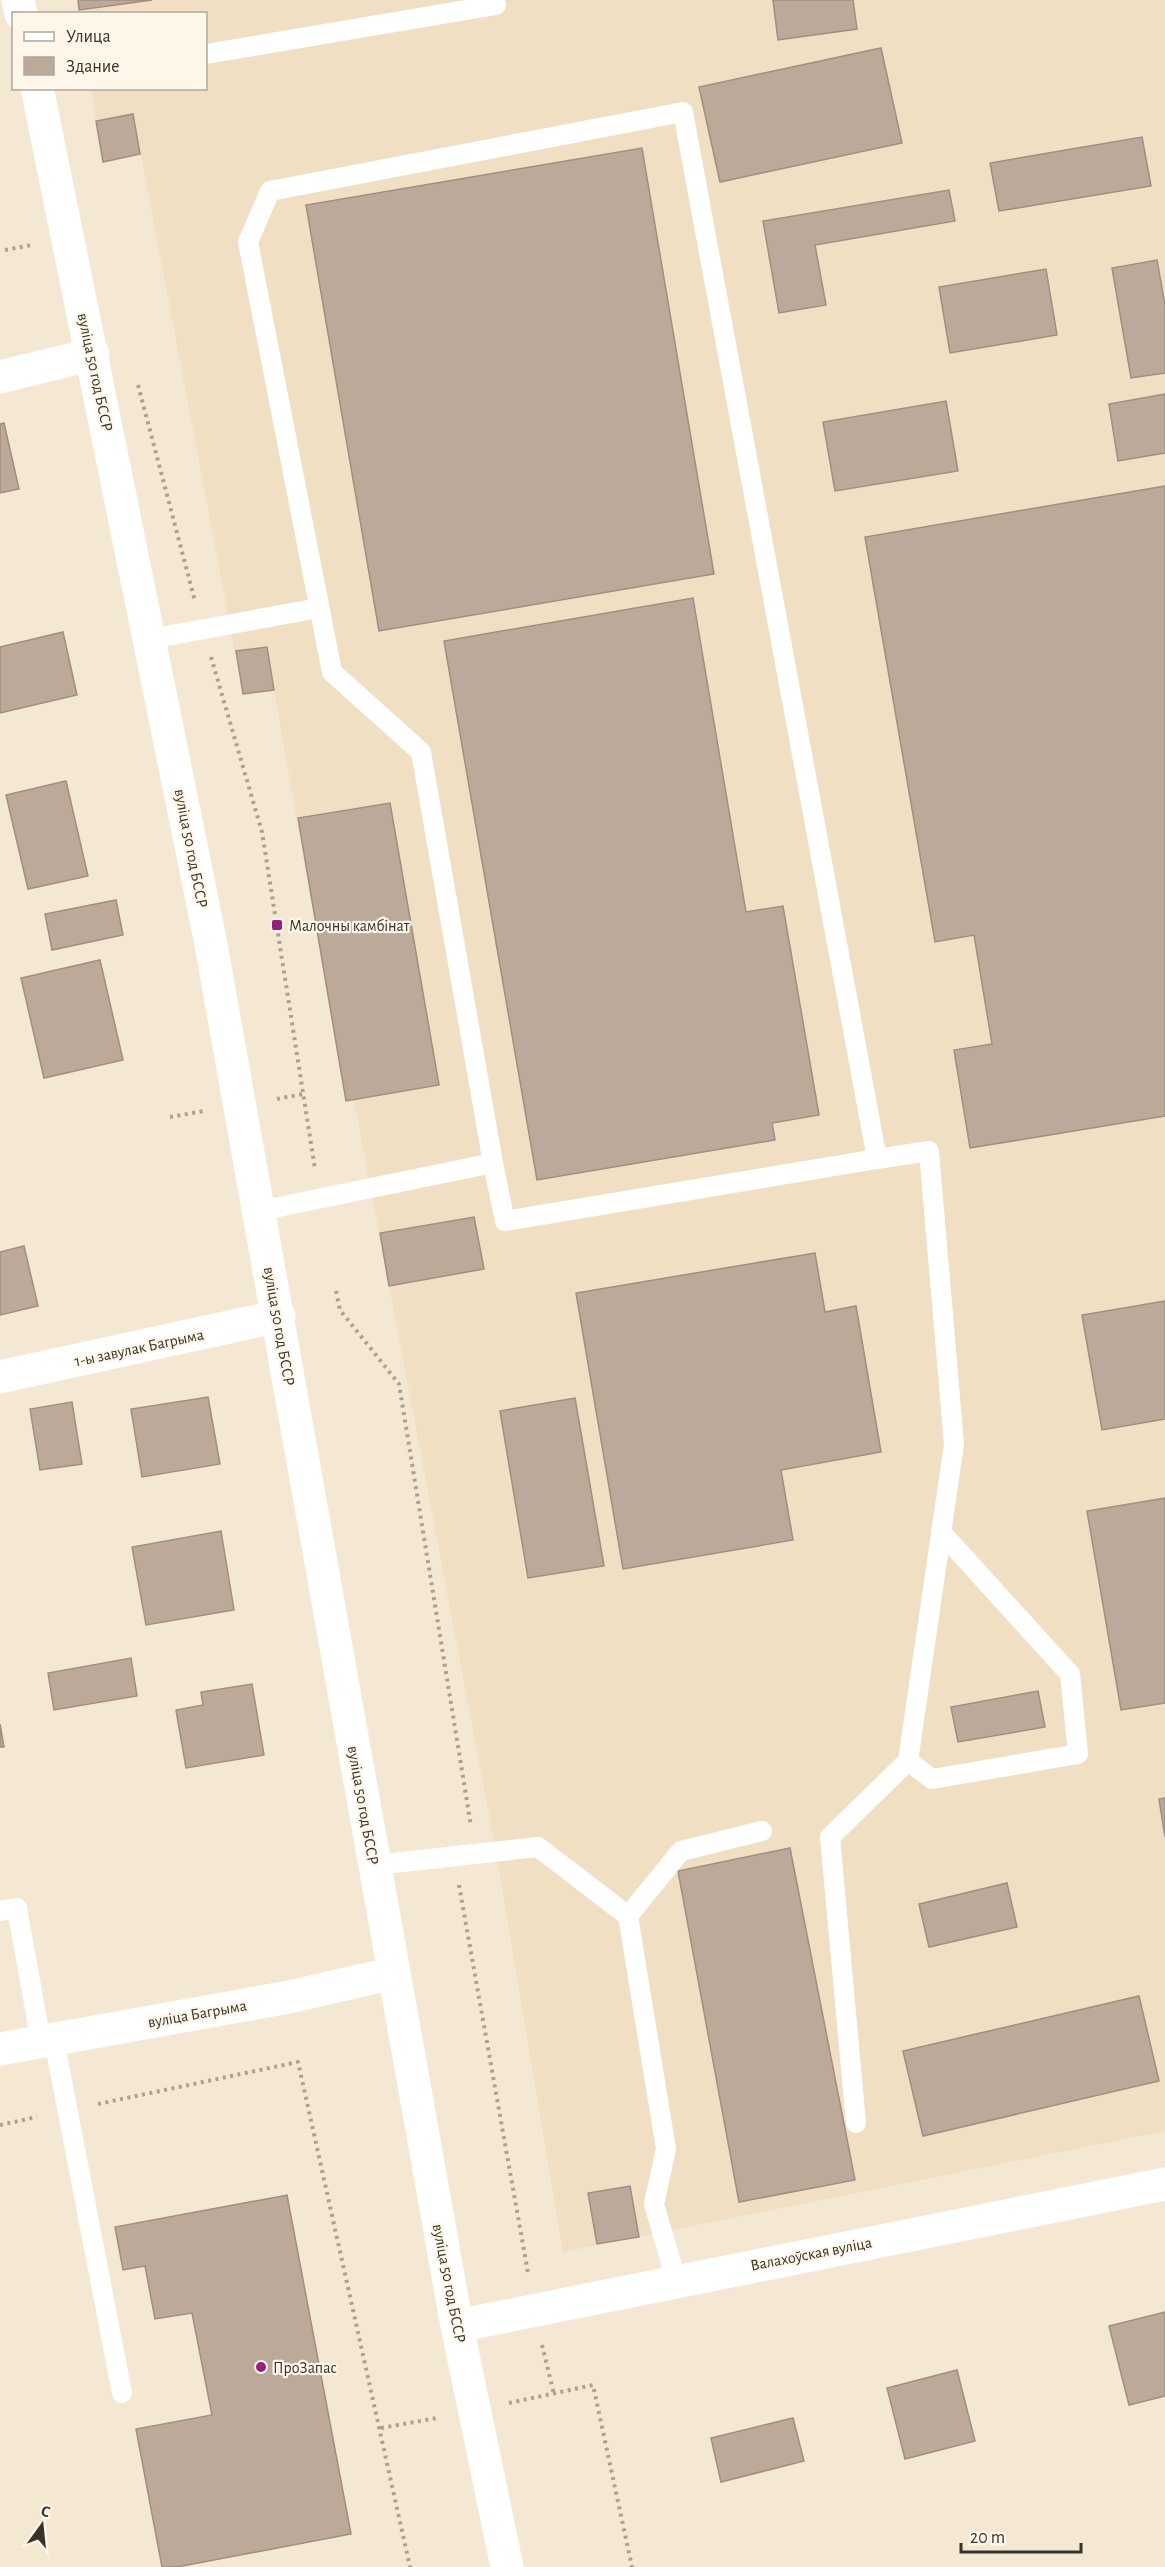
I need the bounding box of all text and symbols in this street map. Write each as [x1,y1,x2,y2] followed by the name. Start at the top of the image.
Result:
[12,12,207,90] legend
[66,28,111,46] text: Улица
[66,58,120,76] text: Здание
[74,312,115,433] street label: вуліца 50 год БССР
[171,788,210,909] street label: вуліца 50 год БССР
[270,918,284,932] marker: Малочны камбінат
[289,918,410,934] place label: Малочны камбінат
[260,1265,297,1387] street label: вуліца 50 год БССР
[73,1326,205,1370] street label: 1-ы завулак Багрыма
[344,1744,381,1866] street label: вуліца 50 год БССР
[146,1997,248,2032] street label: вуліца Багрыма
[429,2223,468,2344] street label: вуліца 50 год БССР
[749,2234,874,2275] street label: Валахоўская вуліца
[254,2360,268,2374] marker: ПроЗапас
[273,2360,337,2376] place label: ПроЗапас
[12,2495,72,2555] north arrow
[39,2503,52,2520] text: С
[961,2516,1081,2554] scale bar
[970,2529,1005,2547] text: 20 m

